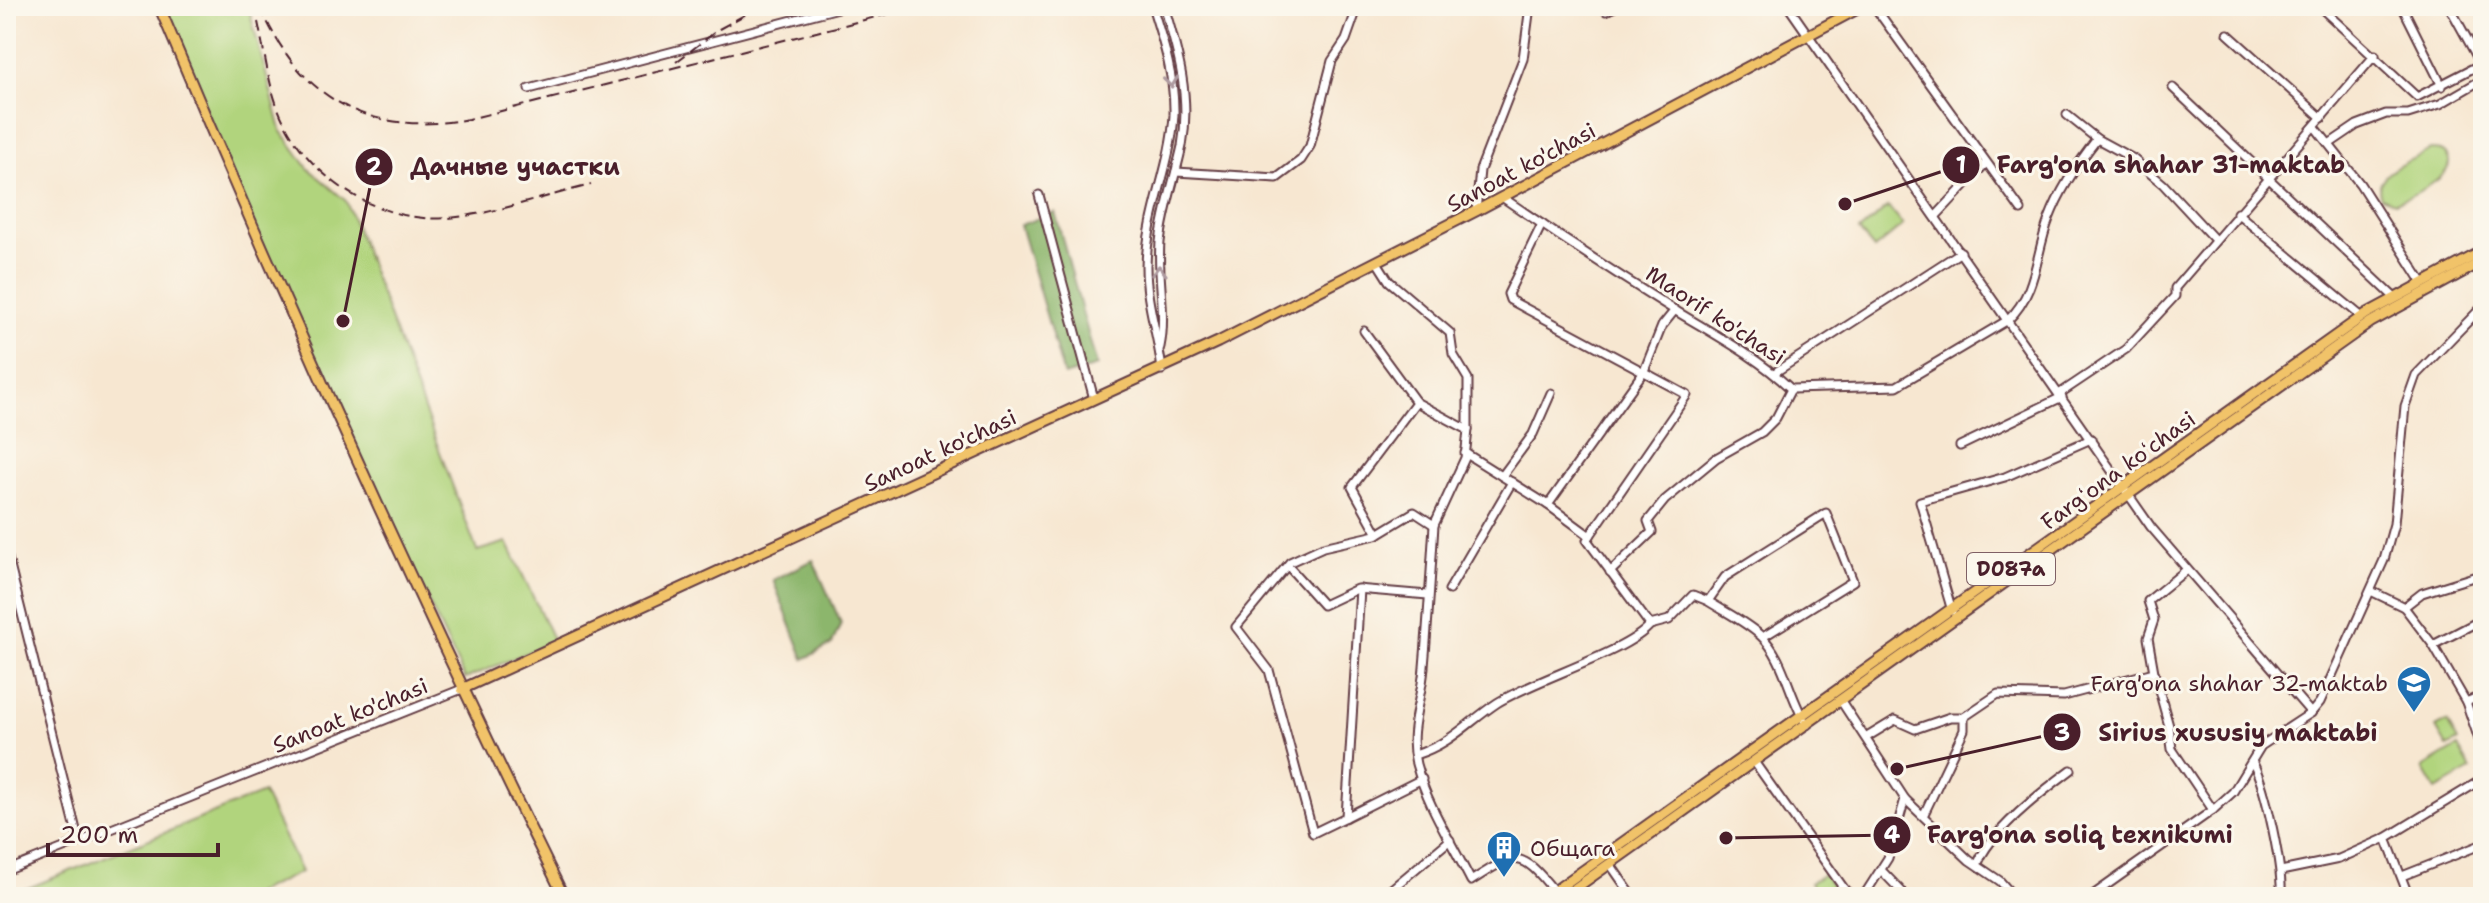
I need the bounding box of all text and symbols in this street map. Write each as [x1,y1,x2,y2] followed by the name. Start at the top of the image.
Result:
[1162,75,1179,88] one-way arrow
[1442,116,1601,219] street label: Sanoat ko'chasi
[1941,141,2361,189] callout: Farg'ona shahar 31-maktab
[354,143,636,191] callout: Дачные участки
[1956,149,1966,181] text: 1
[1997,149,2345,181] text: Farg'ona shahar 31-maktab
[366,151,383,183] text: 2
[410,151,620,183] text: Дачные участки
[1640,259,1791,371] street label: Maorif ko'chasi
[1150,264,1168,277] one-way arrow
[859,402,1021,498] street label: Sanoat ko'chasi
[2035,404,2201,536] street label: Fargʻona koʻchasi
[1967,553,2055,585] road number: D087a
[2395,664,2433,714] school or university icon: Farg'ona shahar 32-maktab
[2091,669,2388,698] place label: Farg'ona shahar 32-maktab
[268,671,432,760] street label: Sanoat ko'chasi
[2042,708,2393,756] callout: Sirius xususiy maktabi
[2054,717,2070,749] text: 3
[2098,717,2378,749] text: Sirius xususiy maktabi
[48,807,218,857] scale bar
[1872,811,2249,859] callout: Farg'ona soliq texnikumi
[60,819,138,851] text: 200 m
[1884,819,1901,851] text: 4
[1927,819,2233,851] text: Farg'ona soliq texnikumi
[1485,829,1523,879] building icon: Общага
[1530,834,1615,863] place label: Общага

